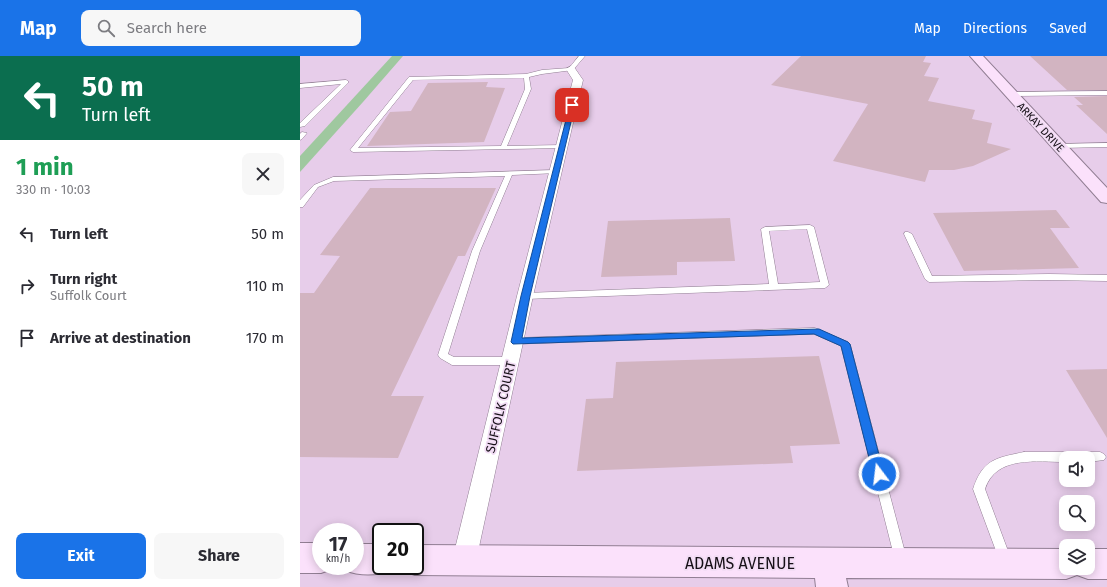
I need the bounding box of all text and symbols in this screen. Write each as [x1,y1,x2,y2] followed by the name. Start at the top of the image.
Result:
[81,10,361,46] search box
[20,17,57,40] text: Map
[95,17,117,39] icon: search
[127,19,207,37] text: Search here
[914,20,941,37] text: Map
[963,20,1027,37] text: Directions
[1049,20,1087,37] text: Saved
[82,70,144,103] text: 50 m
[16,72,68,124] icon: left
[555,88,589,122] pin
[561,94,583,116] icon: arrive
[1014,100,1067,155] street label: ARKAY DRIVE
[82,104,151,126] text: Turn left
[16,153,74,181] text: 1 min
[242,153,284,195] button: close
[16,182,90,197] text: 330 m · 10:03
[16,223,38,245] icon: left
[50,225,108,243] text: Turn left
[251,225,284,243] text: 50 m
[50,270,117,288] text: Turn right
[16,275,38,297] icon: right
[246,277,284,295] text: 110 m
[50,288,127,303] text: Suffolk Court
[16,327,38,349] icon: arrive
[50,329,191,347] text: Arrive at destination
[246,329,284,347] text: 170 m
[483,359,518,454] street label: SUFFOLK COURT
[1059,451,1095,575] map controls
[1059,451,1095,487] button: sound
[858,453,900,495] position arrow
[1059,495,1095,531] button: search
[372,523,424,575] speed limit sign: 20
[329,532,347,556] text: 17
[16,533,146,579] button: Exit
[154,533,284,579] button: Share
[1059,539,1095,575] button: layers
[326,553,350,565] text: km/h
[685,554,795,573] street label: ADAMS AVENUE

